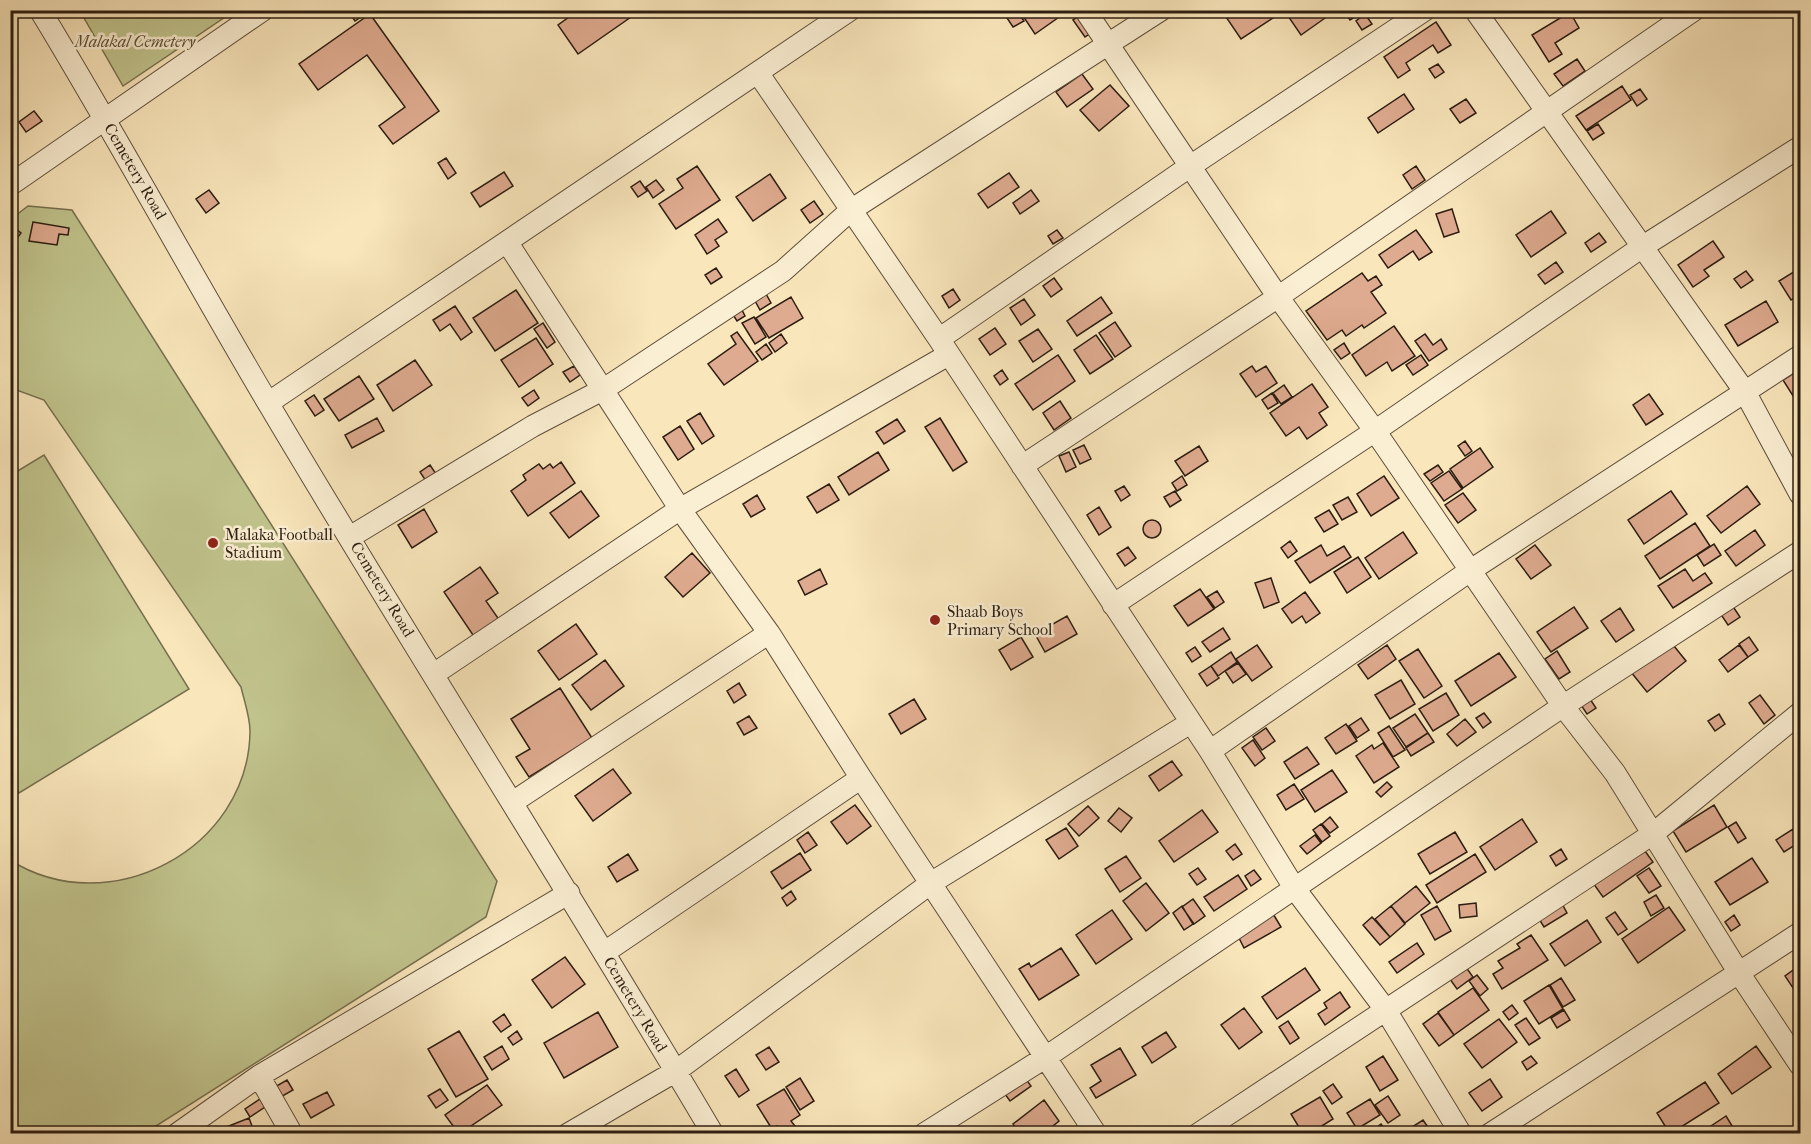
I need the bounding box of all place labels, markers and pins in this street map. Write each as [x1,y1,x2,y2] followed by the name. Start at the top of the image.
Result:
[225,525,333,562] place label: Malaka Football Stadium
[206,536,220,550] marker: Malaka Football Stadium
[947,602,1053,639] place label: Shaab Boys Primary School
[928,613,942,627] marker: Shaab Boys Primary School

